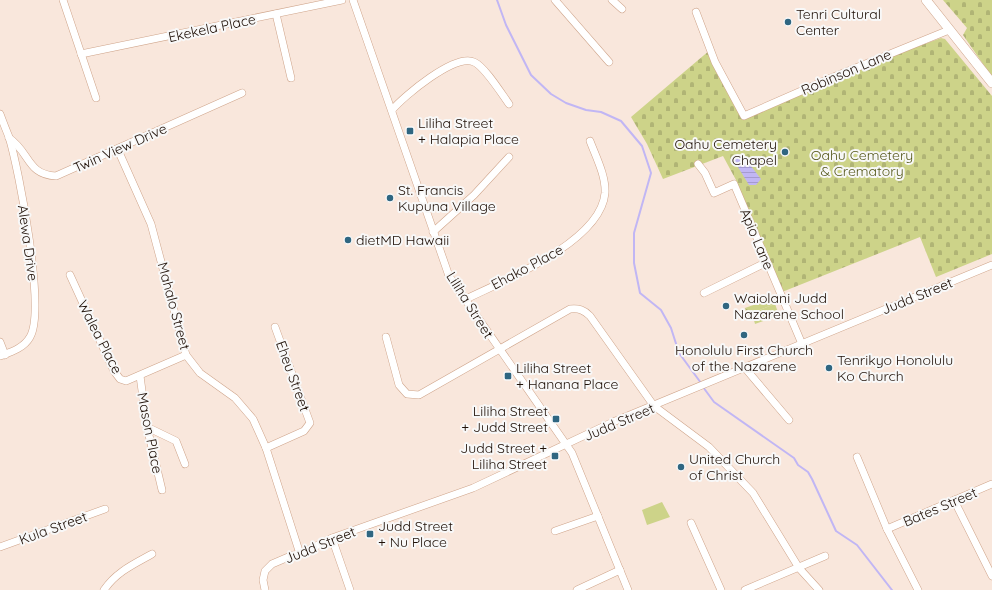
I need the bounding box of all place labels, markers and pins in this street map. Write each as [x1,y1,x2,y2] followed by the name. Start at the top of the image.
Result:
[796,5,881,39] place label: Tenri Cultural Center
[783,17,793,27] marker: Tenri Cultural Center
[418,114,519,148] place label: Liliha Street + Halapia Place
[405,126,415,136] marker: Liliha Street + Halapia Place
[674,135,777,169] place label: Oahu Cemetery Chapel
[780,147,790,157] marker: Oahu Cemetery Chapel
[398,181,496,215] place label: St. Francis Kupuna Village
[385,193,395,203] marker: St. Francis Kupuna Village
[356,231,449,249] place label: dietMD Hawaii
[343,235,353,245] marker: dietMD Hawaii
[734,289,844,323] place label: Waiolani Judd Nazarene School
[721,301,731,311] marker: Waiolani Judd Nazarene School
[739,330,749,340] marker: Honolulu First Church of the Nazarene
[675,341,813,375] place label: Honolulu First Church of the Nazarene
[837,351,953,385] place label: Tenrikyo Honolulu Ko Church
[516,359,619,393] place label: Liliha Street + Hanana Place
[824,363,834,373] marker: Tenrikyo Honolulu Ko Church
[503,371,513,381] marker: Liliha Street + Hanana Place
[461,402,548,436] place label: Liliha Street + Judd Street
[551,414,561,424] marker: Liliha Street + Judd Street
[460,439,547,473] place label: Judd Street + Liliha Street
[689,450,780,484] place label: United Church of Christ
[550,451,560,461] marker: Judd Street + Liliha Street
[676,462,686,472] marker: United Church of Christ
[378,517,453,551] place label: Judd Street + Nu Place
[365,529,375,539] marker: Judd Street + Nu Place

